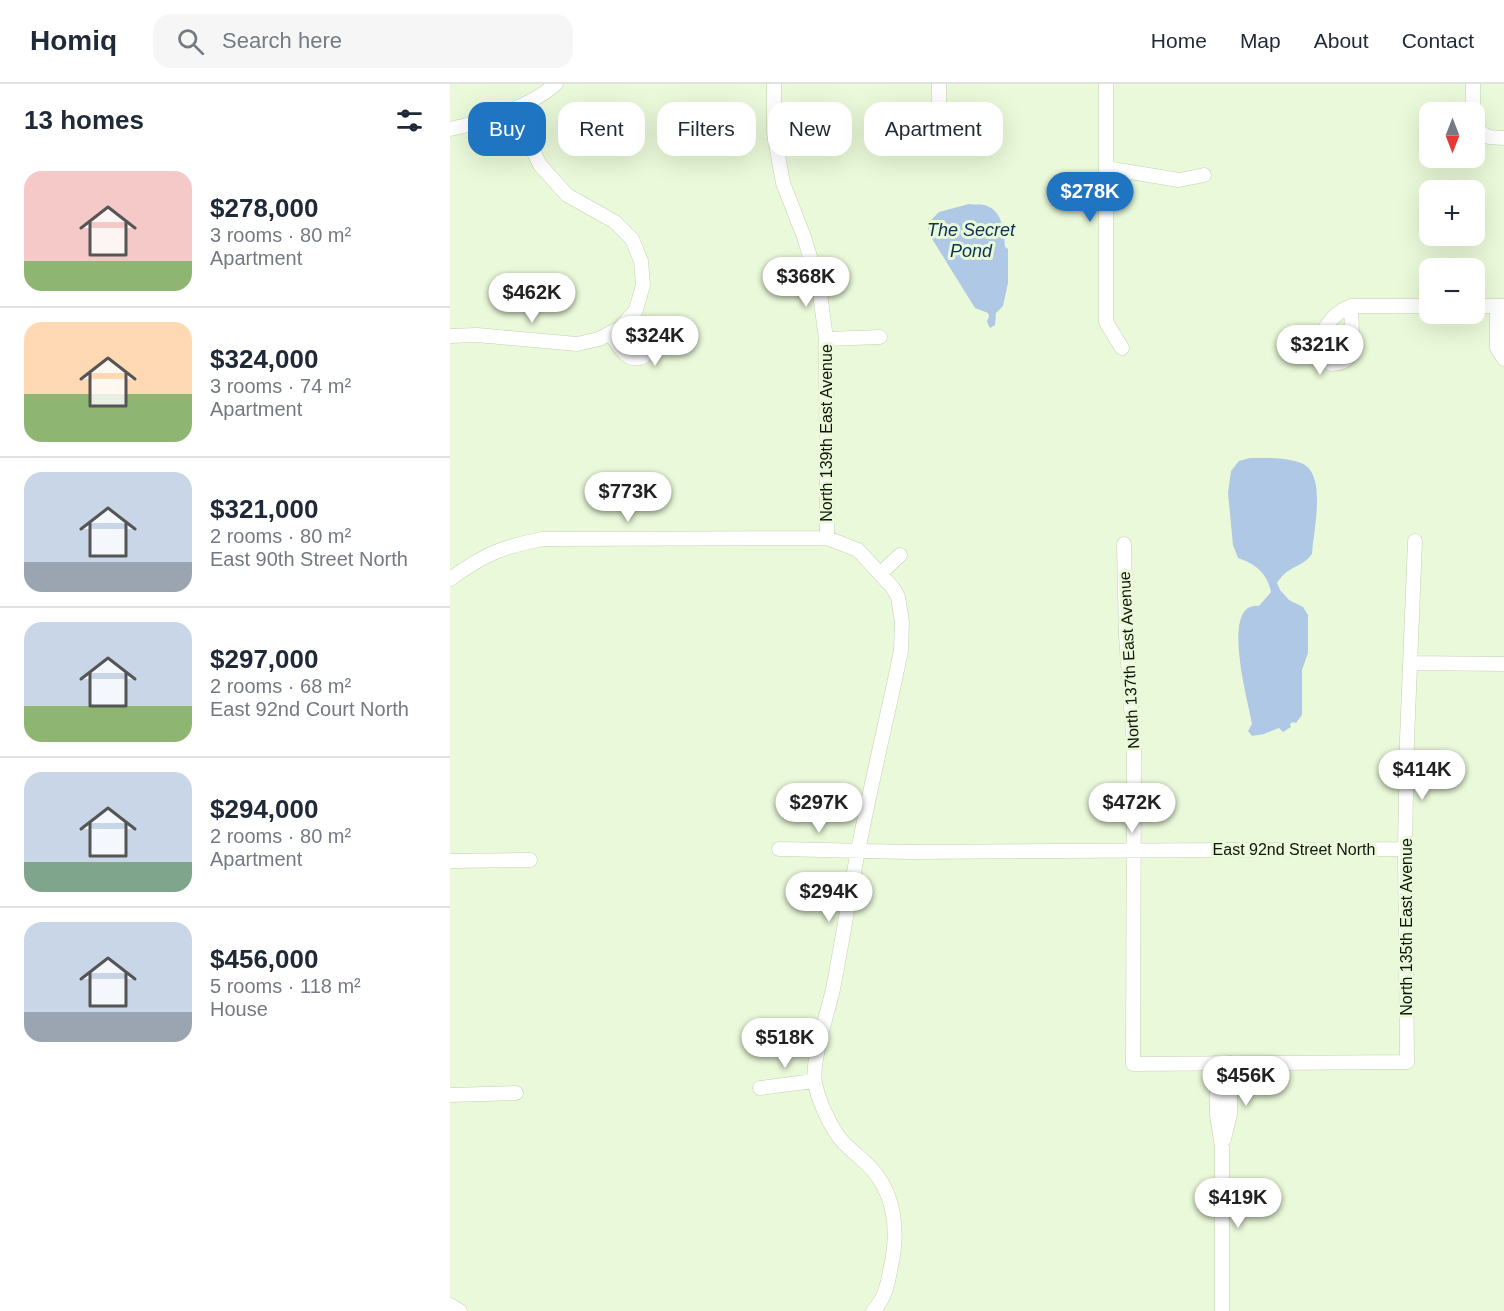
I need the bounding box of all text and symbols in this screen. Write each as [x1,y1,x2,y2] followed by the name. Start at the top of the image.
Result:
[153,14,573,68] search box
[30,25,117,56] text: Homiq
[174,25,207,58] icon: search
[222,28,342,53] text: Search here
[1151,29,1207,52] text: Home
[1240,29,1281,52] text: Map
[1314,29,1369,52] text: About
[1402,29,1474,52] text: Contact
[468,102,546,156] chip: Buy
[558,102,645,156] chip: Rent
[657,102,756,156] chip: Filters
[768,102,852,156] chip: New
[864,102,1003,156] chip: Apartment
[1419,102,1485,168] north arrow
[1419,102,1485,324] map controls
[393,104,426,137] icon: filters
[24,105,144,135] text: 13 homes
[1048,172,1132,223] pin: $278K
[1061,180,1119,202] text: $278K
[1419,180,1485,246] button: +
[210,193,318,223] text: $278,000
[72,195,144,267] icon: home
[927,220,1016,261] water label: The Secret Pond
[210,224,351,246] text: 3 rooms · 80 m²
[210,247,302,269] text: Apartment
[764,257,848,308] pin: $368K
[1419,258,1485,324] button: −
[777,265,835,287] text: $368K
[490,273,574,324] pin: $462K
[503,281,561,303] text: $462K
[613,316,697,367] pin: $324K
[626,324,684,346] text: $324K
[1278,325,1362,376] pin: $321K
[1291,333,1349,355] text: $321K
[210,344,318,374] text: $324,000
[818,344,835,522] street label: North 139th East Avenue
[72,346,144,418] icon: home
[210,375,351,397] text: 3 rooms · 74 m²
[210,398,302,420] text: Apartment
[586,472,670,523] pin: $773K
[599,480,657,502] text: $773K
[210,494,318,524] text: $321,000
[72,496,144,568] icon: home
[210,525,351,547] text: 2 rooms · 80 m²
[210,548,408,570] text: East 90th Street North
[1116,571,1142,749] street label: North 137th East Avenue
[210,644,318,674] text: $297,000
[72,646,144,718] icon: home
[210,675,351,697] text: 2 rooms · 68 m²
[210,698,409,720] text: East 92nd Court North
[1380,750,1464,801] pin: $414K
[1393,758,1451,780] text: $414K
[777,783,861,834] pin: $297K
[1090,783,1174,834] pin: $472K
[790,791,848,813] text: $297K
[1103,791,1161,813] text: $472K
[210,794,318,824] text: $294,000
[72,796,144,868] icon: home
[210,825,351,847] text: 2 rooms · 80 m²
[1398,838,1415,1016] street label: North 135th East Avenue
[1213,841,1375,858] street label: East 92nd Street North
[210,848,302,870] text: Apartment
[787,872,871,923] pin: $294K
[800,880,858,902] text: $294K
[210,944,318,974] text: $456,000
[72,946,144,1018] icon: home
[210,975,361,997] text: 5 rooms · 118 m²
[210,998,268,1020] text: House
[743,1018,827,1069] pin: $518K
[756,1026,814,1048] text: $518K
[1204,1056,1288,1107] pin: $456K
[1217,1064,1275,1086] text: $456K
[1196,1178,1280,1229] pin: $419K
[1209,1186,1267,1208] text: $419K

